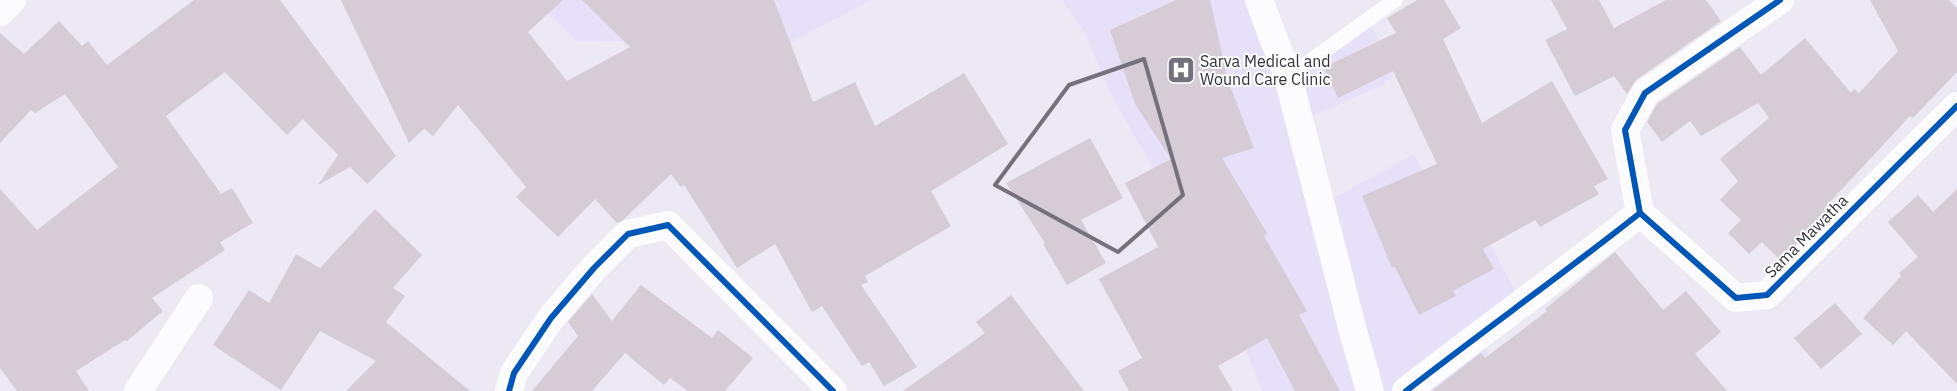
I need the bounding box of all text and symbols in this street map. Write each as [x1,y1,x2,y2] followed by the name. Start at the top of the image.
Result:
[1200,51,1331,89] place label: Sarva Medical and Wound Care Clinic
[1166,55,1196,85] hospital icon: Sarva Medical and Wound Care Clinic
[1760,190,1852,282] street label: Sama Mawatha

